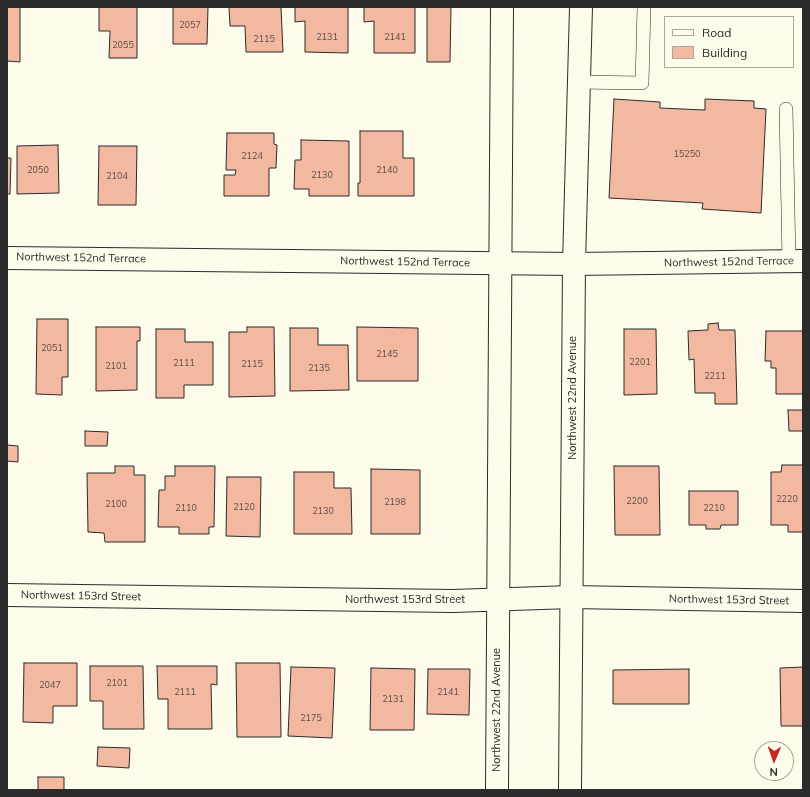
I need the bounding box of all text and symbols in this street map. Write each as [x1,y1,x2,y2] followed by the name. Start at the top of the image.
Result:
[664,16,794,68] legend
[179,20,201,30] house number: 2057
[702,25,731,40] text: Road
[316,32,338,42] house number: 2131
[384,32,406,42] house number: 2141
[253,34,275,44] house number: 2115
[112,40,134,50] house number: 2055
[702,45,747,60] text: Building
[674,149,700,159] house number: 15250
[241,151,263,161] house number: 2124
[27,165,49,175] house number: 2050
[376,165,398,175] house number: 2140
[311,170,333,180] house number: 2130
[106,171,128,181] house number: 2104
[16,250,146,266] street label: Northwest 152nd Terrace
[340,254,470,270] street label: Northwest 152nd Terrace
[664,254,794,270] street label: Northwest 152nd Terrace
[566,336,580,460] street label: Northwest 22nd Avenue
[41,343,63,353] house number: 2051
[376,349,398,359] house number: 2145
[629,357,651,367] house number: 2201
[173,358,195,368] house number: 2111
[241,359,263,369] house number: 2115
[105,361,127,371] house number: 2101
[308,363,330,373] house number: 2135
[704,371,726,381] house number: 2211
[776,494,798,504] house number: 2220
[626,496,648,506] house number: 2200
[384,497,406,507] house number: 2198
[105,499,127,509] house number: 2100
[233,502,255,512] house number: 2120
[175,503,197,513] house number: 2110
[703,503,725,513] house number: 2210
[312,506,334,516] house number: 2130
[21,588,141,604] street label: Northwest 153rd Street
[669,592,789,608] street label: Northwest 153rd Street
[345,593,465,607] street label: Northwest 153rd Street
[490,648,504,772] street label: Northwest 22nd Avenue
[106,678,128,688] house number: 2101
[39,680,61,690] house number: 2047
[174,687,196,697] house number: 2111
[437,687,459,697] house number: 2141
[382,694,404,704] house number: 2131
[300,713,322,723] house number: 2175
[754,741,794,781] north arrow
[769,765,778,779] text: N

